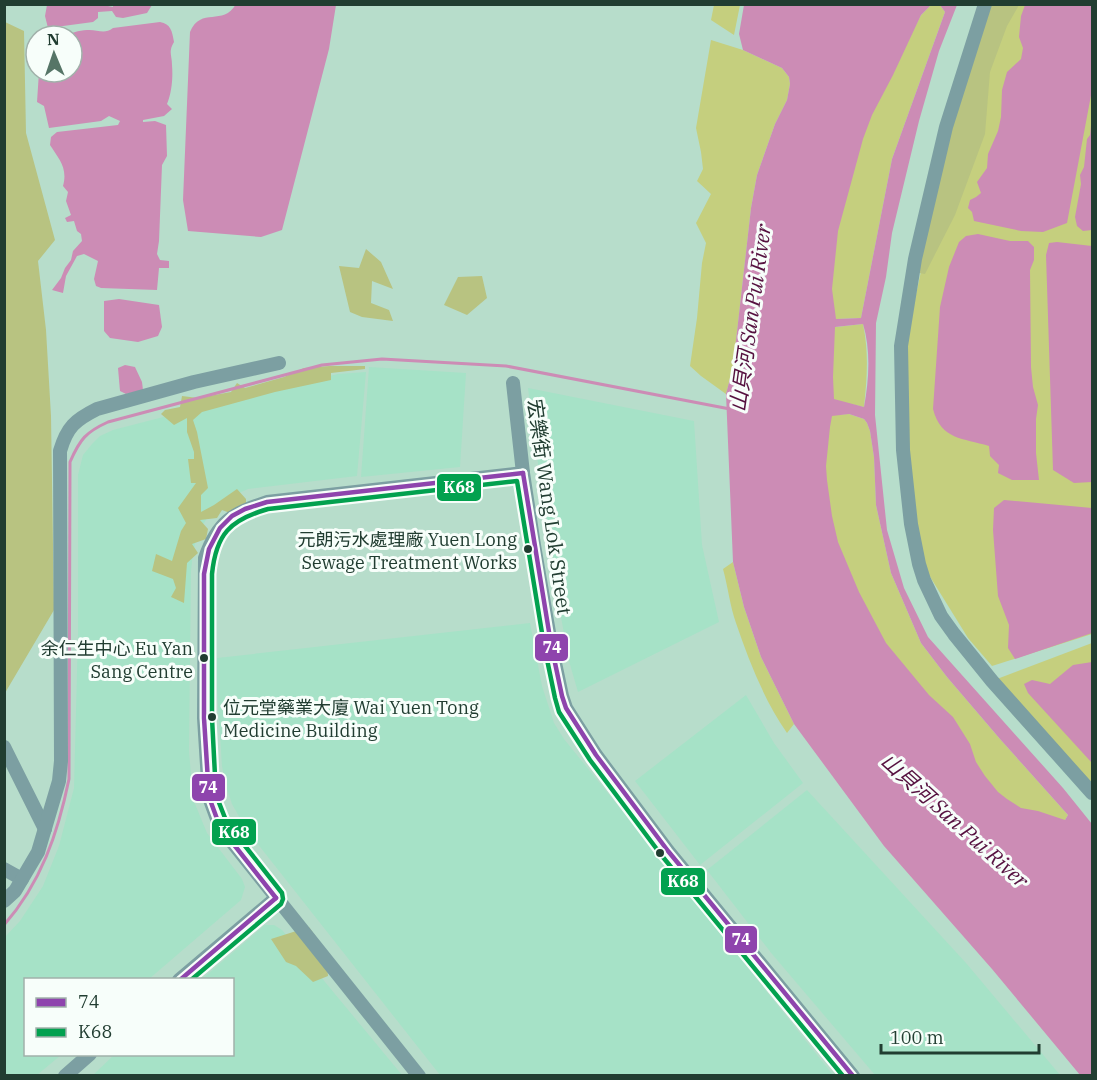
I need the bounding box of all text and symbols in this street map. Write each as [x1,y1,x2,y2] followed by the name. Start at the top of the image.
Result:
[24,24,84,84] north arrow
[47,29,60,49] text: N
[723,222,777,414] water label: 山貝河 San Pui River
[521,397,579,617] street label: 宏樂街 Wang Lok Street
[436,473,482,502] line badge: K68
[443,477,475,497] text: K68
[298,528,517,574] place label: 元朗污水處理廠 Yuen Long Sewage Treatment Works
[522,543,534,555] marker: 元朗污水處理廠 Yuen Long Sewage Treatment Works
[534,633,569,662] line badge: 74
[40,637,193,683] place label: 余仁生中心 Eu Yan Sang Centre
[542,637,562,657] text: 74
[198,652,210,664] marker: 余仁生中心 Eu Yan Sang Centre
[223,696,479,742] place label: 位元堂藥業大廈 Wai Yuen Tong Medicine Building
[206,711,218,723] marker: 位元堂藥業大廈 Wai Yuen Tong Medicine Building
[875,746,1035,894] water label: 山貝河 San Pui River
[191,773,226,802] line badge: 74
[198,777,218,797] text: 74
[211,818,257,846] line badge: K68
[218,822,250,842] text: K68
[654,847,666,859] unlabelled marker
[660,867,706,896] line badge: K68
[667,871,699,891] text: K68
[724,925,758,954] line badge: 74
[731,929,751,949] text: 74
[24,978,234,1056] legend
[78,990,100,1013] text: 74
[881,1017,1038,1055] scale bar
[78,1020,112,1043] text: K68
[890,1026,944,1049] text: 100 m

